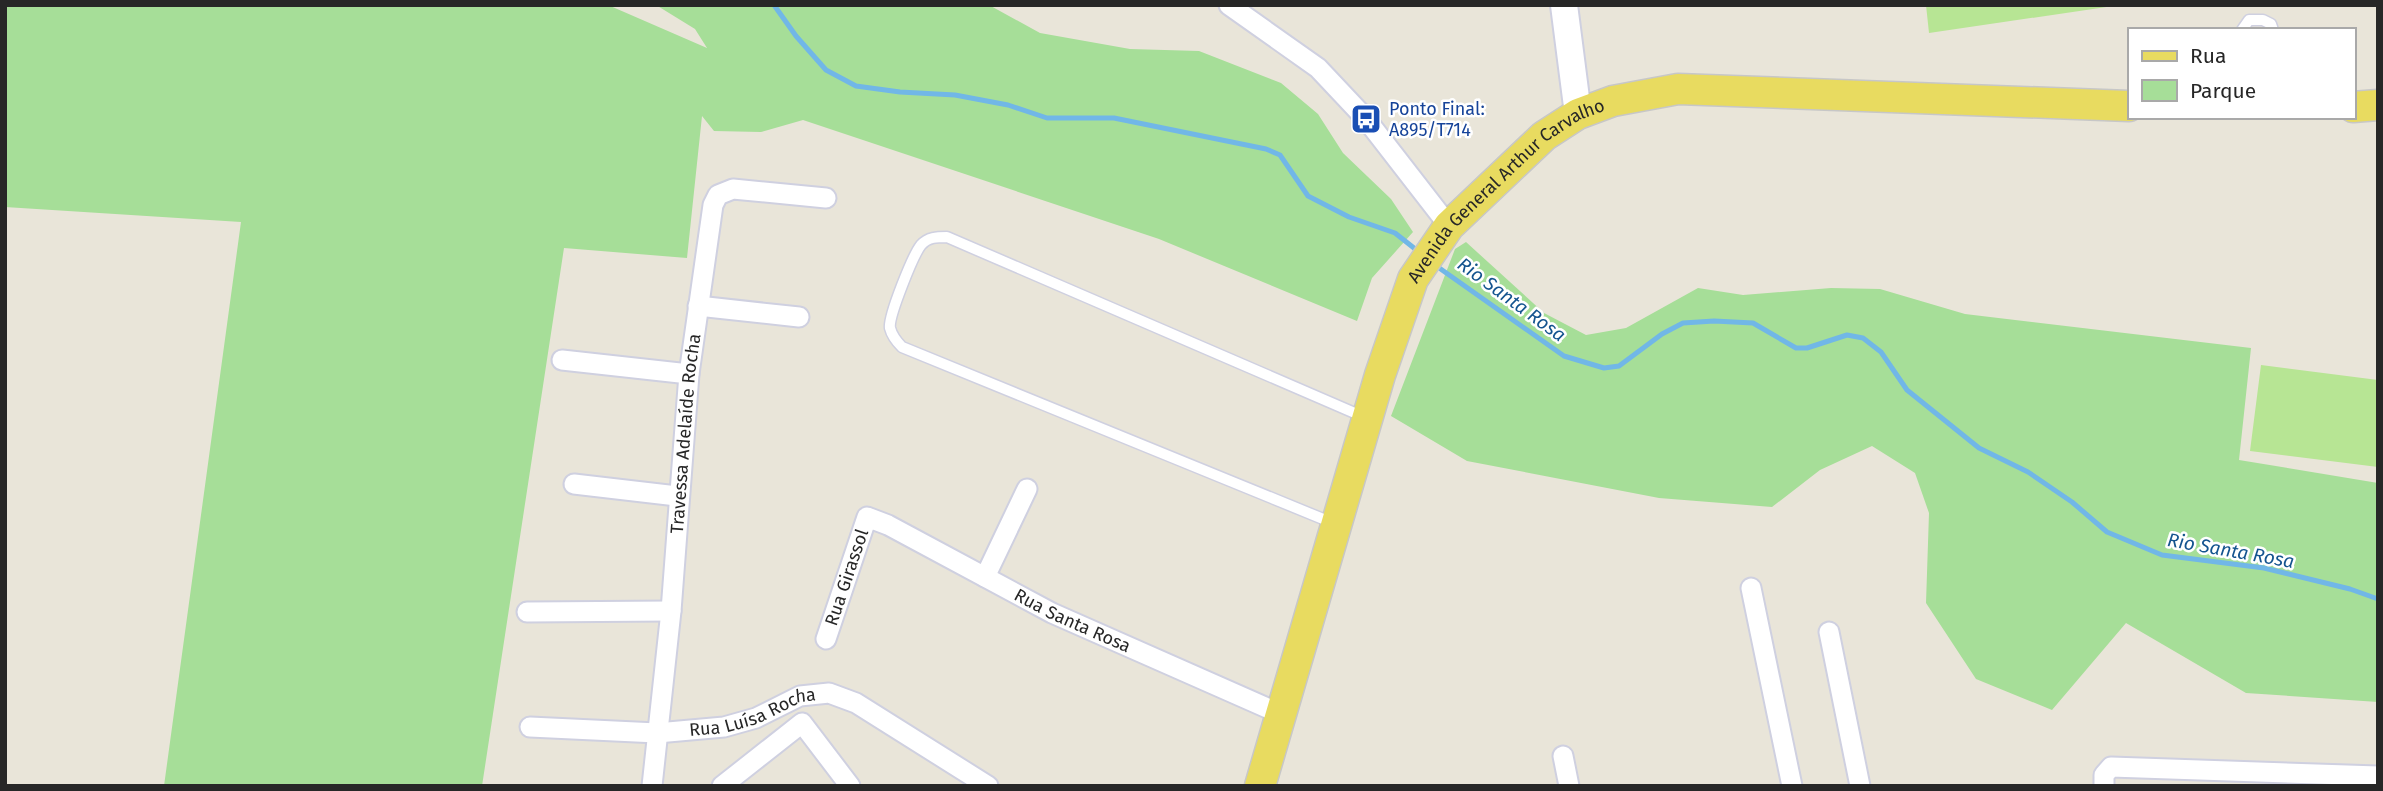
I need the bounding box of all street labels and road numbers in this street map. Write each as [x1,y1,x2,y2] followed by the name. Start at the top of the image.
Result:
[1403,94,1608,287] street label: Avenida General Arthur Carvalho
[666,332,706,534] street label: Travessa Adelaíde Rocha
[820,526,873,629] street label: Rua Girassol
[1010,584,1134,657] street label: Rua Santa Rosa
[688,683,817,741] street label: Rua Luísa Rocha

